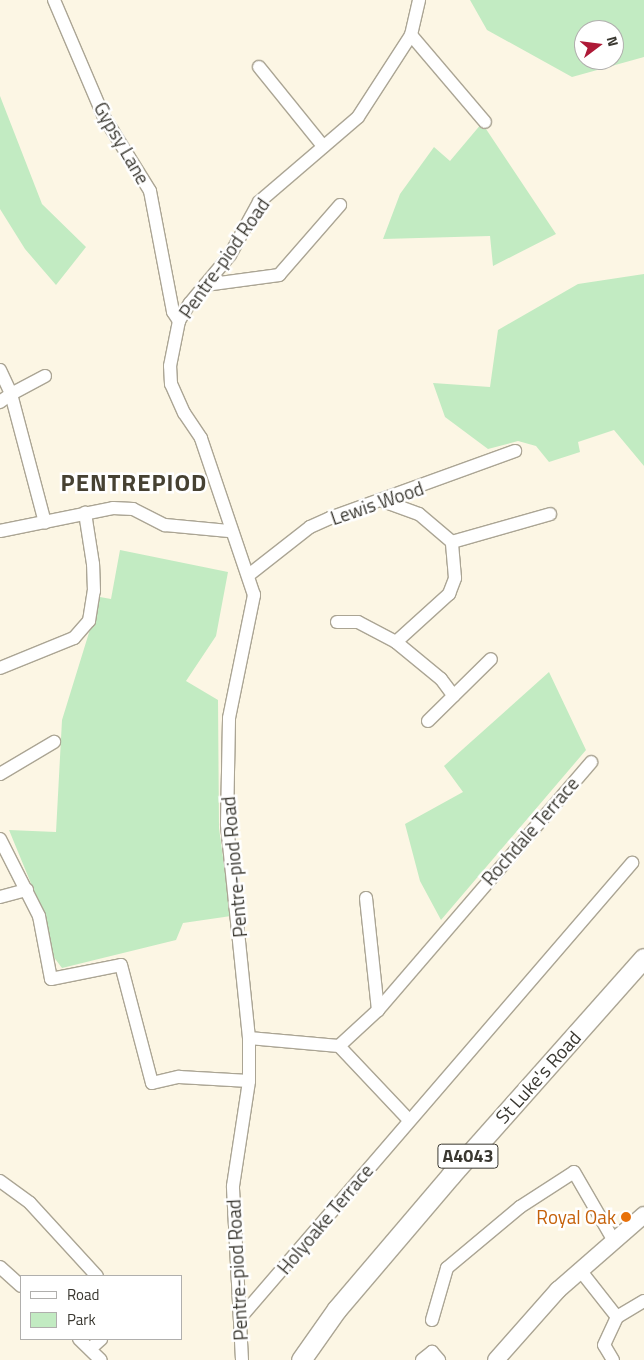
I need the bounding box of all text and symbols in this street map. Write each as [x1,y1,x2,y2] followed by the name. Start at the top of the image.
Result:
[574,20,624,70] north arrow
[602,34,624,49] text: N
[89,98,155,188] street label: Gypsy Lane
[174,194,274,322] street label: Pentre-piod Road
[59,469,209,497] district label: PENTREPIOD
[328,476,426,530] street label: Lewis Wood
[477,772,583,890] street label: Rochdale Terrace
[216,796,252,938] street label: Pentre-piod Road
[491,1026,585,1128] street label: St Luke's Road
[437,1140,499,1172] road number: A4043
[272,1159,378,1279] street label: Holyoake Terrace
[222,1199,252,1341] street label: Pentre-piod Road
[536,1206,616,1228] place label: Royal Oak
[620,1211,632,1223] marker: Royal Oak
[20,1275,182,1340] legend
[67,1283,99,1306] text: Road
[67,1308,96,1331] text: Park

